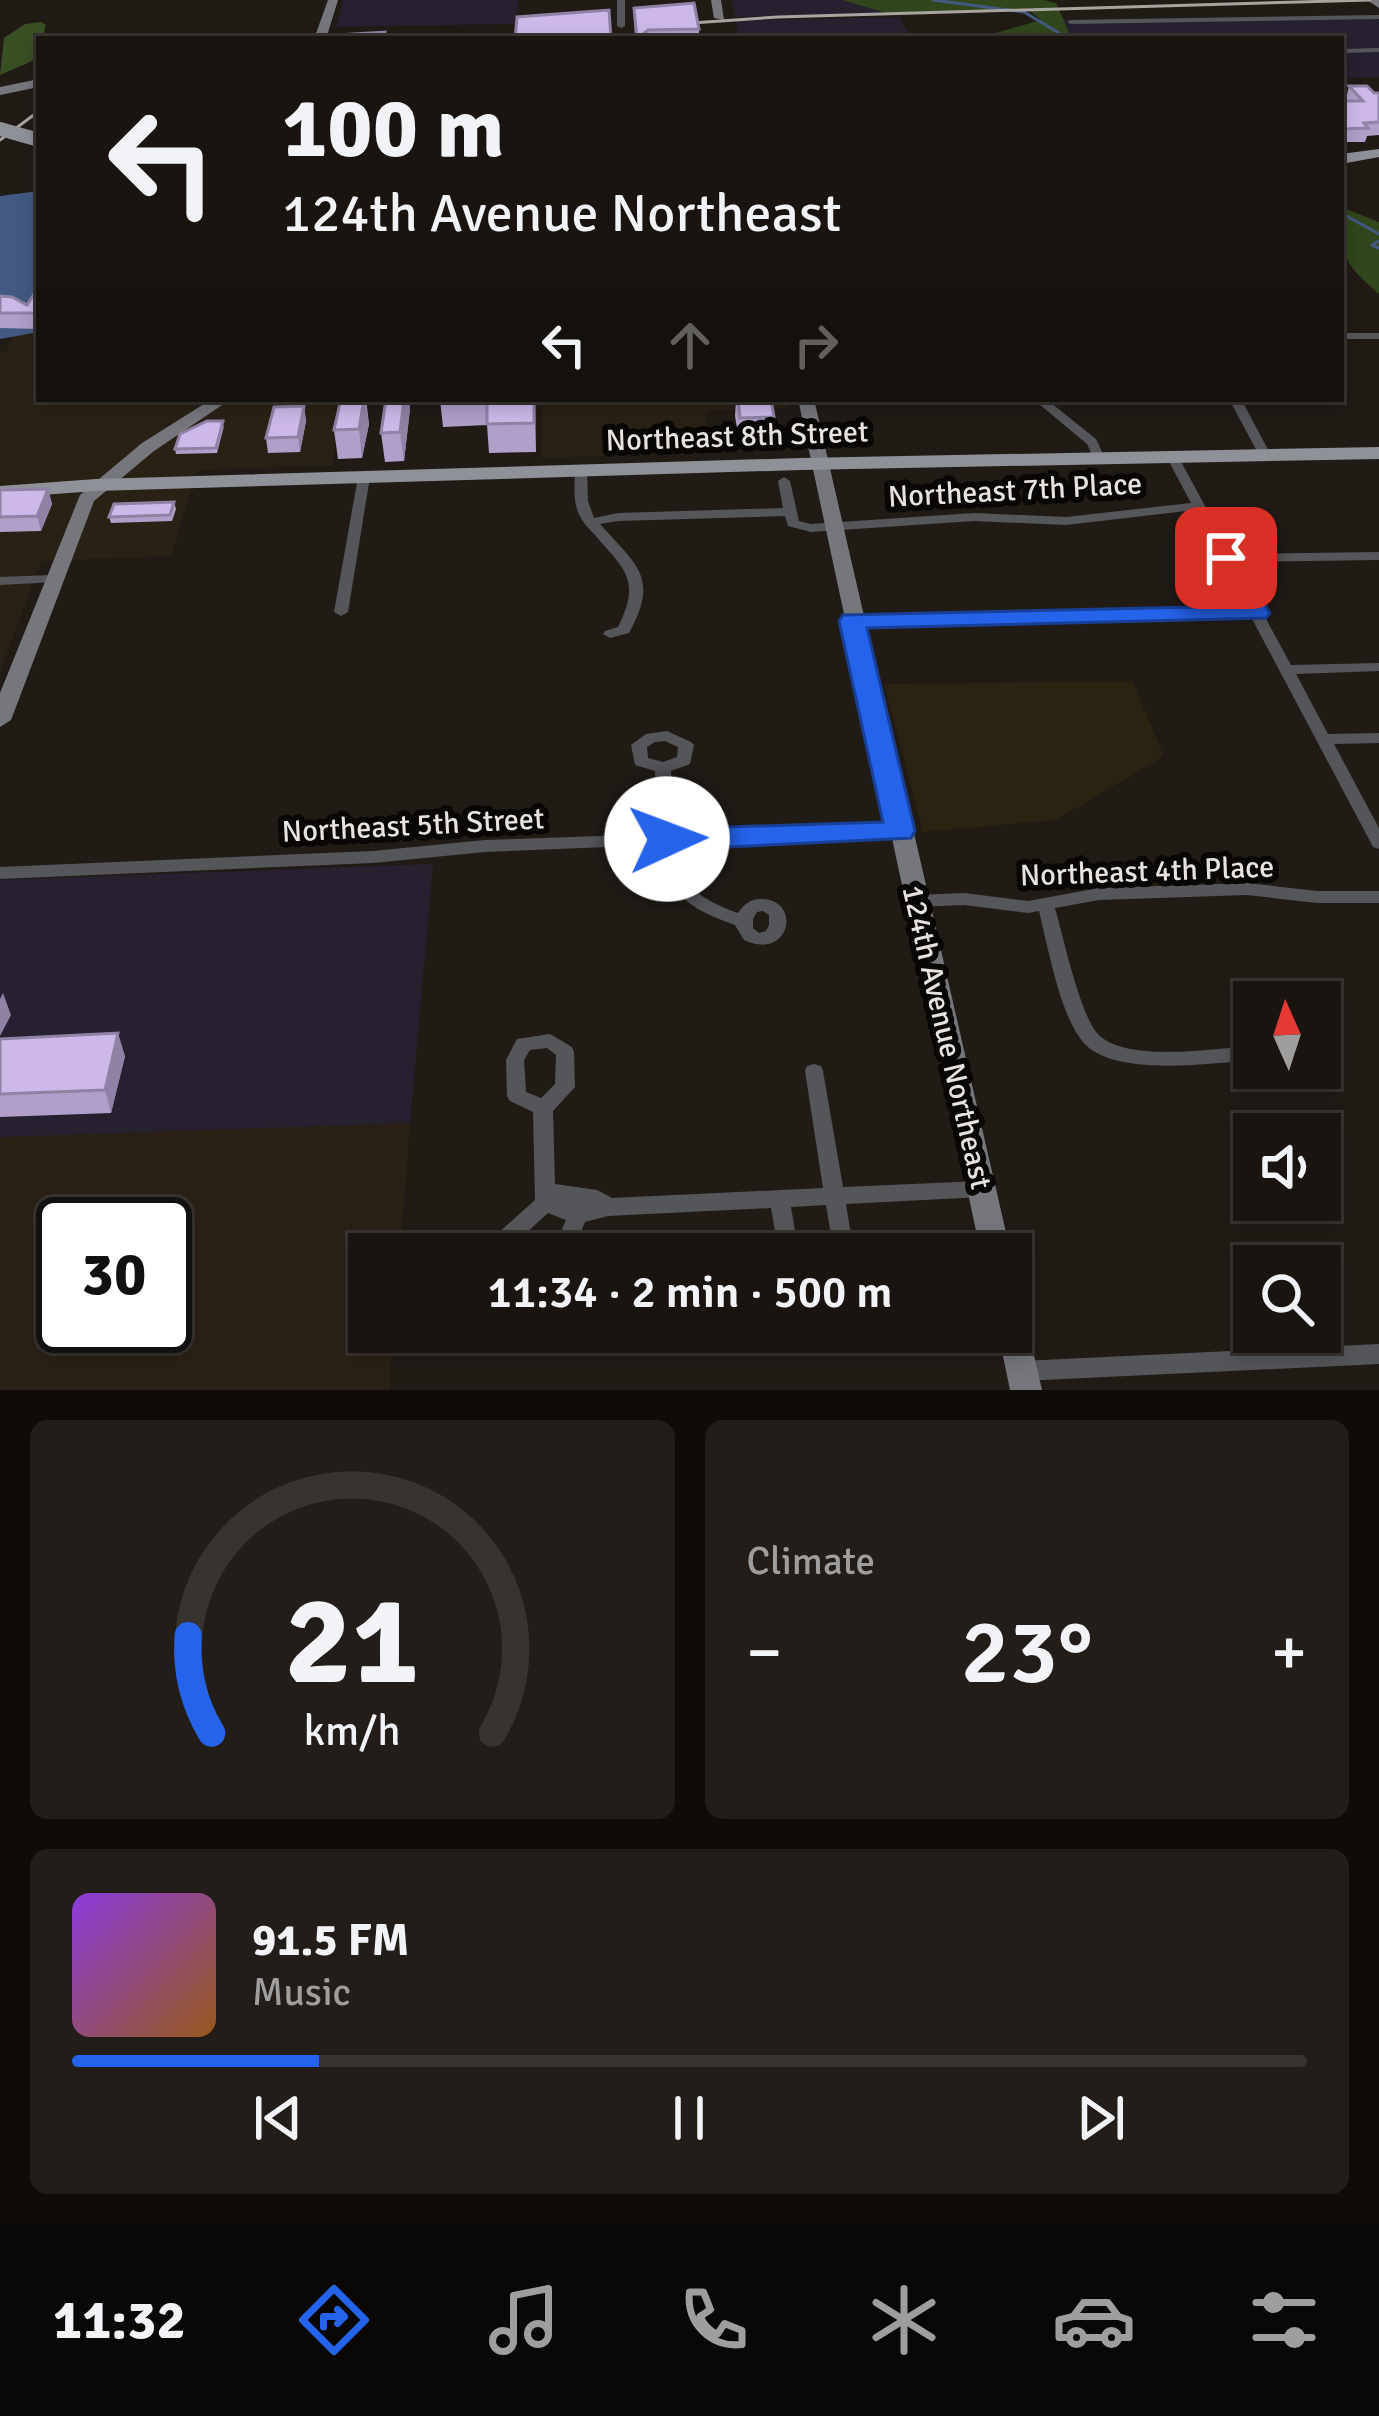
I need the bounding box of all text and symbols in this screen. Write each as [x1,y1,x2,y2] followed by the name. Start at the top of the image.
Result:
[282,77,504,181] text: 100 m
[84,84,240,240] icon: left
[282,180,841,247] text: 124th Avenue Northeast
[531,312,597,378] icon: left
[657,312,723,378] icon: ahead
[783,312,849,378] icon: right
[605,413,869,460] street label: Northeast 8th Street
[887,465,1143,516] street label: Northeast 7th Place
[1175,507,1277,609] pin
[1193,525,1259,591] icon: arrive
[604,776,730,902] position arrow
[281,800,545,851] street label: Northeast 5th Street
[1019,849,1275,894] street label: Northeast 4th Place
[894,882,999,1193] street label: 124th Avenue Northeast
[1233,981,1341,1089] north arrow
[1233,981,1341,1353] map controls
[1233,1113,1341,1221] button: sound
[36,1197,192,1353] speed limit sign: 30
[1233,1245,1341,1353] button: search
[488,1265,892,1320] text: 11:34 · 2 min · 500 m
[747,1537,875,1585] text: Climate
[285,1565,420,1718] text: 21
[961,1597,1093,1708] text: 23°
[747,1612,782,1693] text: −
[1271,1612,1307,1693] text: +
[304,1704,401,1757] text: km/h
[252,1913,409,1968] text: 91.5 FM
[252,1968,351,2016] text: Music
[245,2085,311,2151] icon: previous
[656,2085,722,2151] icon: pause
[1068,2085,1134,2151] icon: next
[292,2278,376,2362] icon: directions
[482,2278,566,2362] icon: music
[672,2278,756,2362] icon: phone
[862,2278,946,2362] icon: climate
[1052,2278,1136,2362] icon: car
[1242,2278,1326,2362] icon: filters
[53,2287,186,2354] text: 11:32

